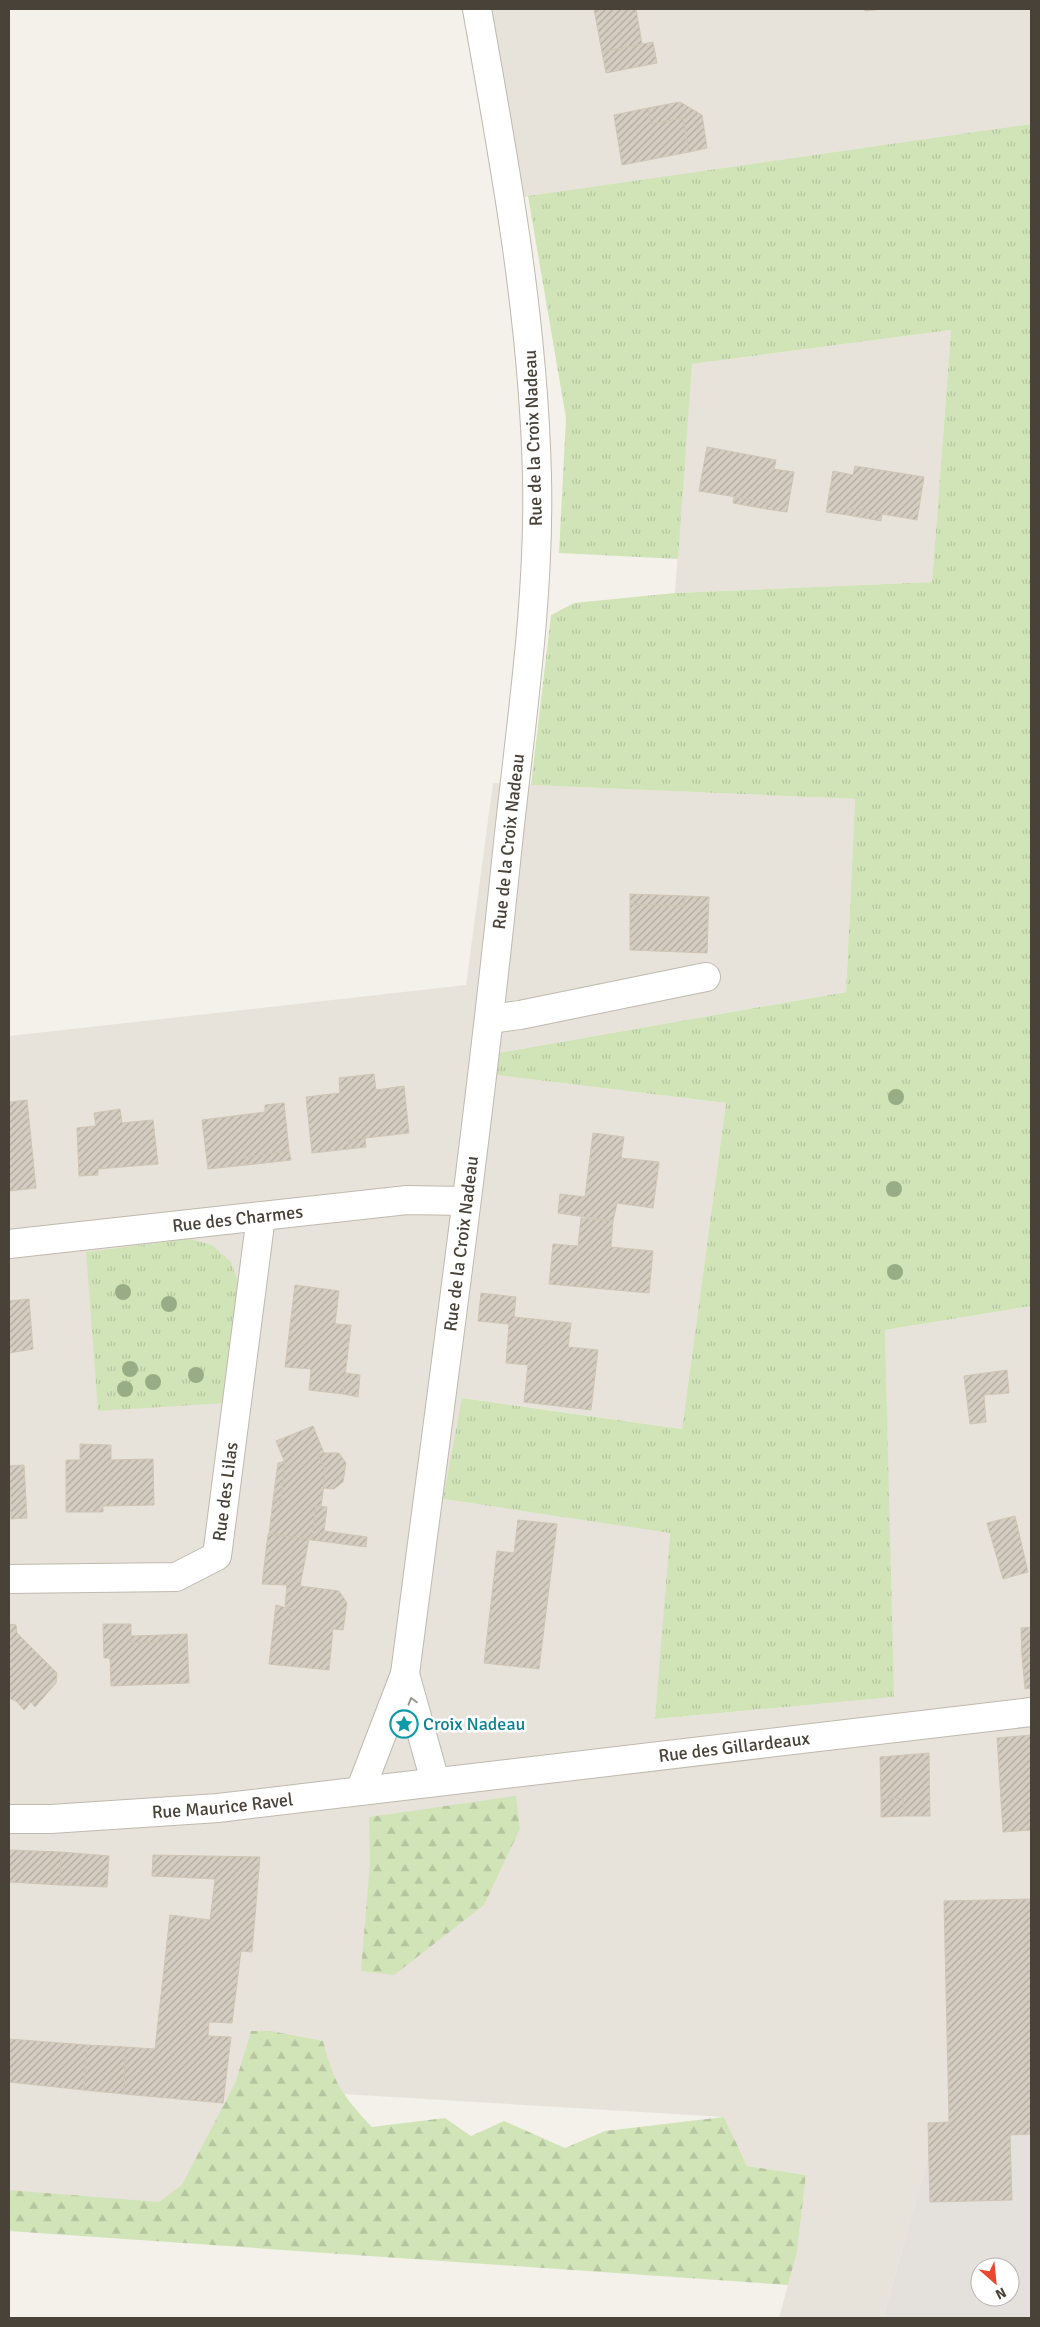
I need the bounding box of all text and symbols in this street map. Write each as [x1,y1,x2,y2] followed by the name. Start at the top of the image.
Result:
[519,349,547,527] street label: Rue de la Croix Nadeau
[488,752,529,930] street label: Rue de la Croix Nadeau
[439,1155,483,1333] street label: Rue de la Croix Nadeau
[171,1201,304,1237] street label: Rue des Charmes
[208,1441,243,1543] street label: Rue des Lilas
[408,1697,418,1705] one-way arrow
[389,1709,419,1739] place icon: Croix Nadeau
[423,1713,525,1735] place label: Croix Nadeau
[657,1727,812,1767] street label: Rue des Gillardeaux
[151,1788,294,1823] street label: Rue Maurice Ravel
[970,2257,1020,2307] north arrow
[992,2283,1009,2303] text: N

